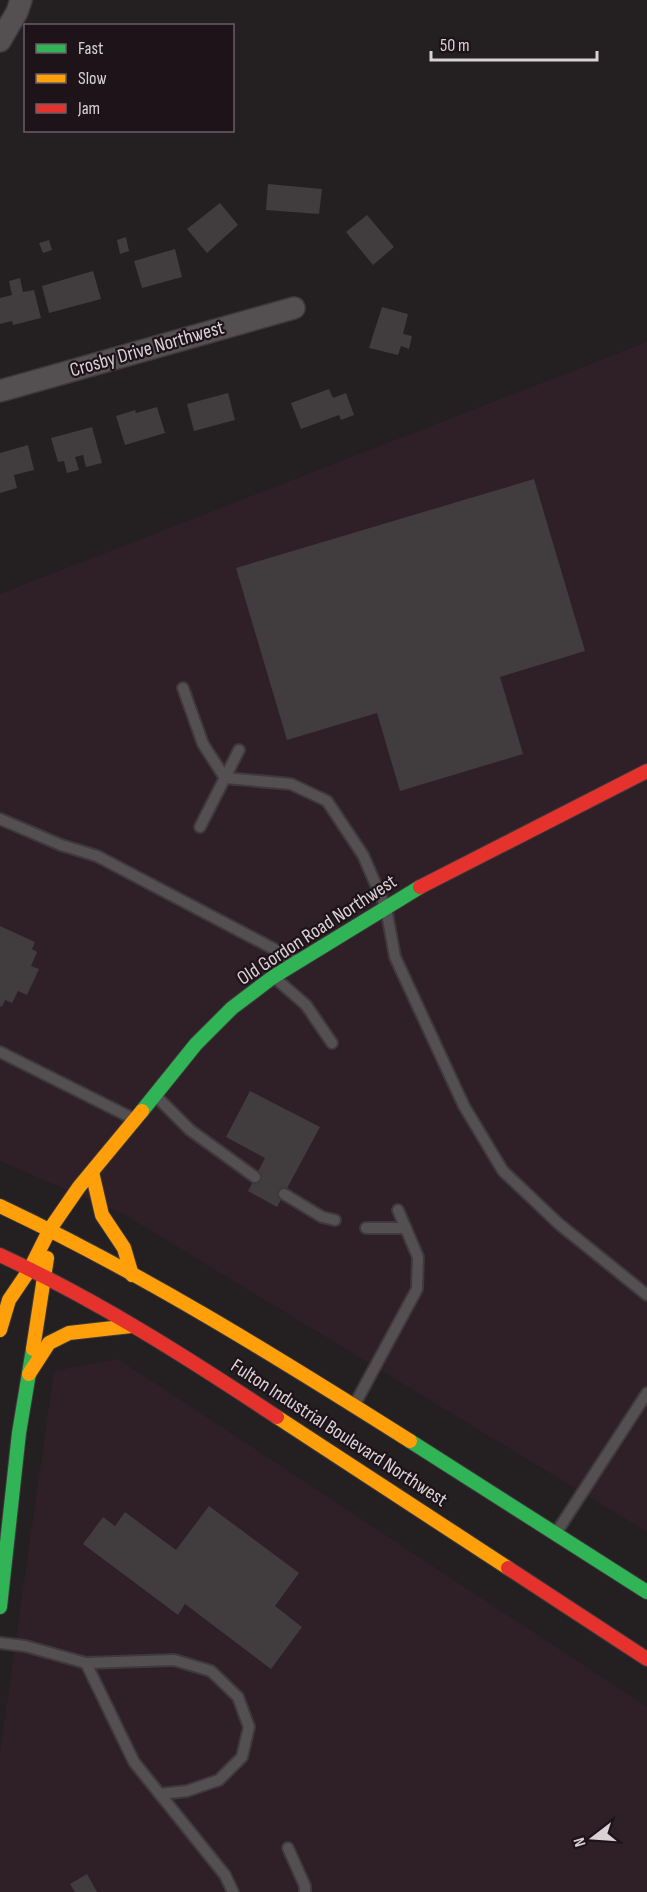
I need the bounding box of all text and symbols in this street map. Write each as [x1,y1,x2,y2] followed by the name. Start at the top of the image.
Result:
[24,24,234,132] legend
[431,24,598,62] scale bar
[440,35,470,56] text: 50 m
[78,38,104,59] text: Fast
[78,68,107,89] text: Slow
[77,98,100,119] text: Jam
[67,316,227,382] street label: Crosby Drive Northwest
[233,869,401,991] street label: Old Gordon Road Northwest
[226,1354,452,1512] street label: Fulton Industrial Boulevard Northwest
[563,1808,623,1868] north arrow
[570,1835,590,1849] text: N

